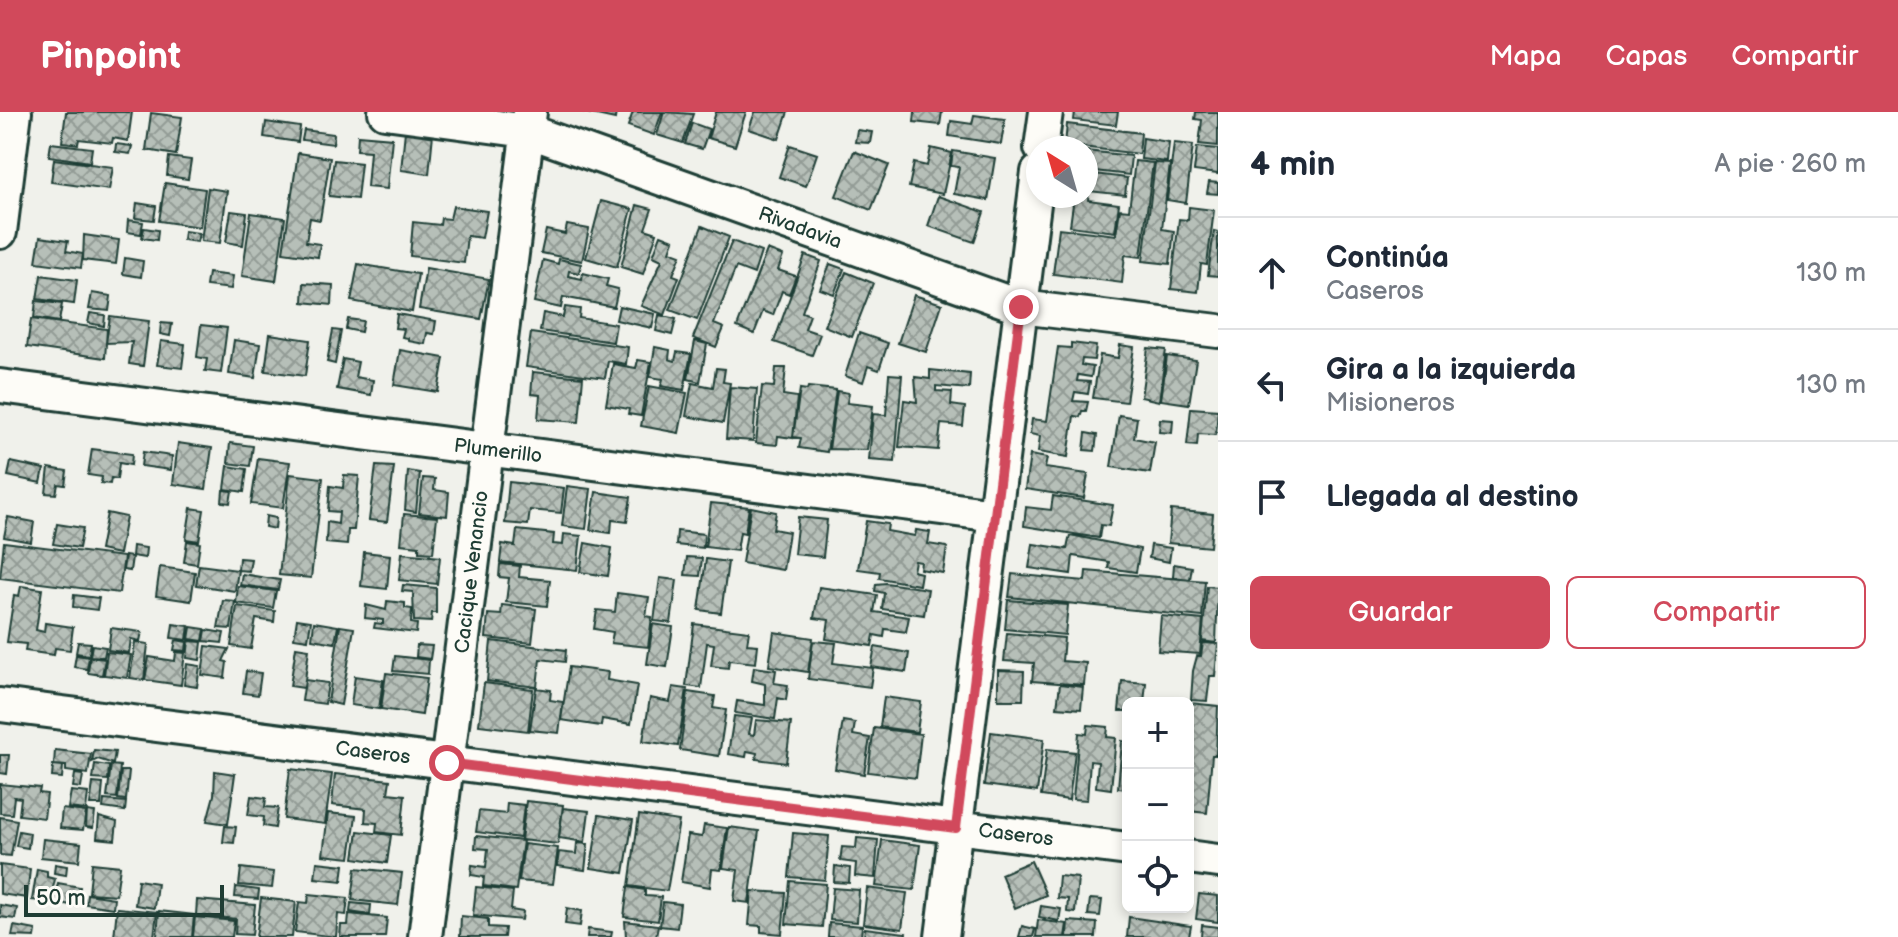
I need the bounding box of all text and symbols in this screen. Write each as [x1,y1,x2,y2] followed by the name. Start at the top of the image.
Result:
[40,34,181,79] text: Pinpoint
[1489,40,1562,73] text: Mapa
[1606,40,1687,73] text: Capas
[1731,40,1858,73] text: Compartir
[1026,136,1098,208] north arrow
[1250,144,1336,185] text: 4 min
[1715,149,1866,180] text: A pie · 260 m
[755,202,845,254] street label: Rivadavia
[1326,240,1449,276] text: Continúa
[1250,251,1294,295] icon: ahead
[1796,258,1866,289] text: 130 m
[1326,276,1424,307] text: Caseros
[1003,289,1039,325] route end
[1326,352,1576,388] text: Gira a la izquierda
[1250,363,1294,407] icon: left
[1796,370,1866,401] text: 130 m
[1326,388,1455,419] text: Misioneros
[453,434,543,468] street label: Plumerillo
[1250,475,1294,519] icon: arrive
[1326,479,1579,515] text: Llegada al destino
[450,489,494,655] street label: Cacique Venancio
[1250,576,1550,649] button: Guardar
[1566,576,1866,649] button: Compartir
[1122,697,1194,913] map controls
[1122,697,1194,769] button: +
[334,736,412,770] street label: Caseros
[429,745,465,781] route start
[1122,769,1194,841] button: −
[977,818,1055,852] street label: Caseros
[1122,841,1194,913] button: locate
[24,881,224,917] scale bar
[36,885,86,912] text: 50 m

